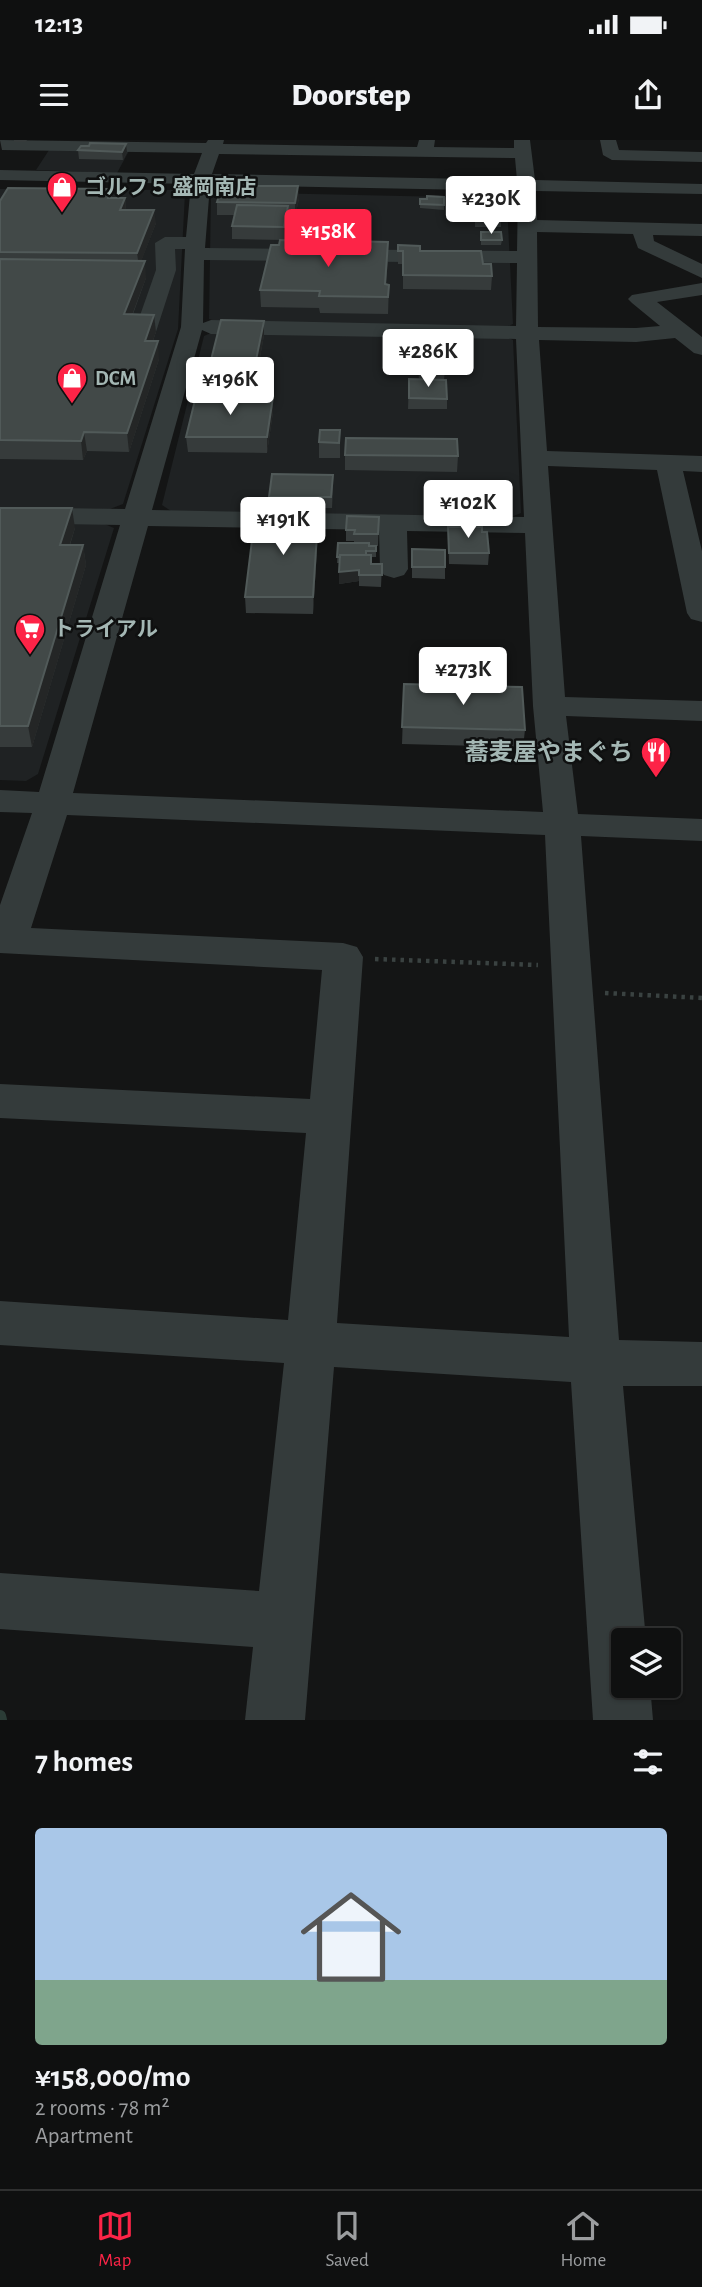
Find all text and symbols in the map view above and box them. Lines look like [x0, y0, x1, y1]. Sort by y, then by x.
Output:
text: 12:13 [35, 11, 83, 37]
icon: menu [35, 76, 73, 114]
icon: share [629, 76, 667, 114]
text: Doorstep [291, 79, 411, 111]
shop icon: ゴルフ５ 盛岡南店 [45, 170, 79, 214]
place label: ゴルフ５ 盛岡南店 [85, 175, 256, 198]
pin: ¥230K [442, 176, 540, 236]
text: ¥230K [462, 187, 520, 210]
pin: ¥158K [279, 209, 377, 269]
text: ¥158K [300, 220, 356, 243]
pin: ¥286K [379, 330, 477, 389]
text: ¥286K [399, 340, 457, 363]
pin: ¥196K [181, 358, 279, 417]
shop icon: DCM [55, 361, 89, 405]
place label: DCM [95, 368, 136, 389]
text: ¥196K [202, 368, 258, 391]
pin: ¥102K [419, 480, 517, 540]
text: ¥102K [440, 491, 496, 514]
pin: ¥191K [234, 498, 332, 557]
text: ¥191K [256, 508, 310, 531]
supermarket icon: トライアル [13, 612, 47, 656]
place label: トライアル [53, 618, 158, 640]
pin: ¥273K [414, 648, 512, 707]
text: ¥273K [435, 658, 491, 681]
restaurant icon: 蕎麦屋やまぐち [639, 735, 673, 779]
place label: 蕎麦屋やまぐち [465, 739, 633, 765]
map controls [611, 1628, 681, 1698]
button: layers [611, 1628, 681, 1698]
icon: filters [629, 1743, 667, 1781]
text: 7 homes [35, 1747, 133, 1777]
icon: home [288, 1874, 414, 2000]
text: ¥158,000/mo [35, 2062, 191, 2092]
text: 2 rooms · 78 m² [35, 2097, 170, 2120]
text: Apartment [35, 2125, 133, 2148]
tab: Map [96, 2207, 134, 2272]
tab: Saved [325, 2207, 369, 2272]
tab: Home [560, 2207, 606, 2272]

